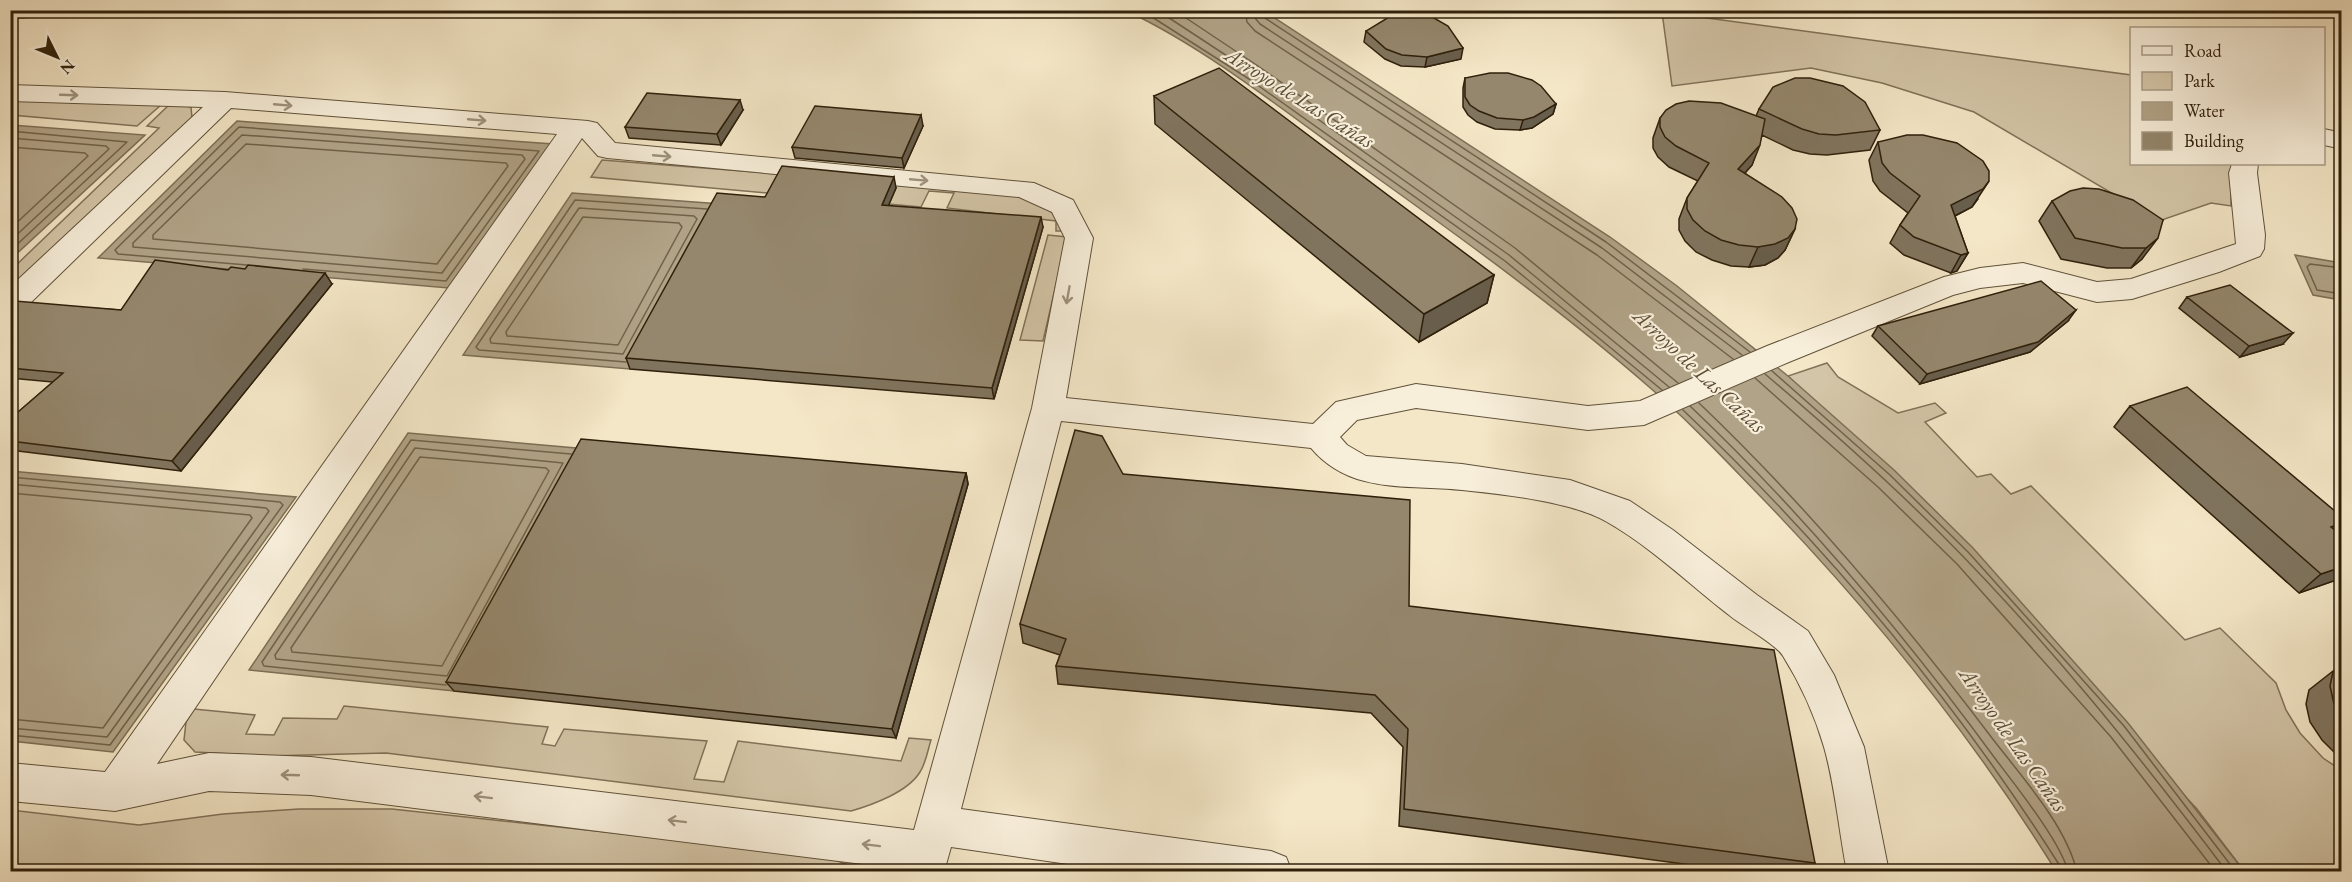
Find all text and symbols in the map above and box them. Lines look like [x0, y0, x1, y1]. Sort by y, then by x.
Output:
north arrow [27, 27, 87, 87]
legend [2130, 27, 2325, 165]
water label: Arroyo de Las Cañas [1218, 39, 1381, 155]
text: Road [2184, 39, 2223, 62]
text: N [55, 55, 80, 79]
text: Park [2184, 69, 2215, 92]
one-way arrow [58, 89, 78, 101]
one-way arrow [272, 99, 292, 110]
text: Water [2184, 99, 2225, 122]
one-way arrow [467, 115, 487, 126]
text: Building [2184, 129, 2244, 152]
one-way arrow [652, 150, 672, 161]
one-way arrow [909, 175, 928, 186]
one-way arrow [1062, 285, 1073, 305]
water label: Arroyo de Las Cañas [1626, 300, 1773, 440]
water label: Arroyo de Las Cañas [1952, 659, 2075, 818]
one-way arrow [280, 769, 300, 781]
one-way arrow [474, 791, 494, 802]
one-way arrow [668, 815, 687, 826]
one-way arrow [861, 839, 881, 850]

